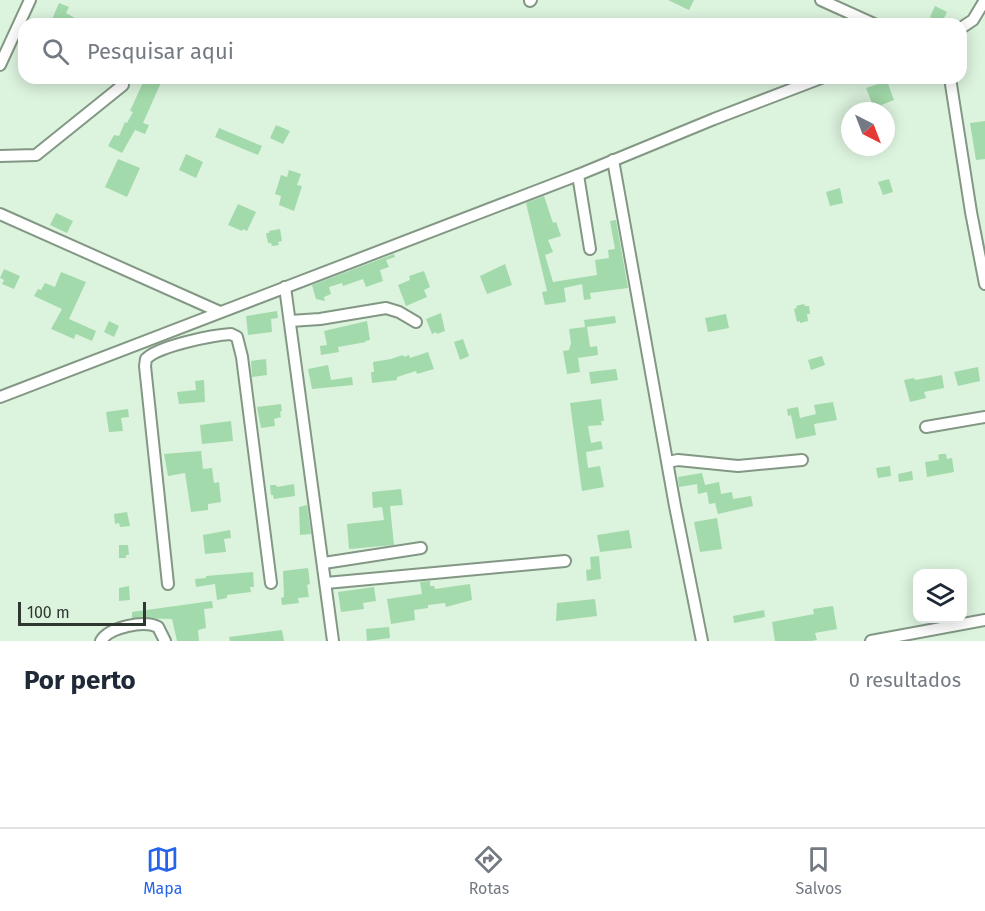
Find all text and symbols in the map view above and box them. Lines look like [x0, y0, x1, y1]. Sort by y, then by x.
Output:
search box [18, 18, 967, 84]
icon: search [39, 35, 72, 68]
text: Pesquisar aqui [87, 38, 234, 65]
north arrow [841, 102, 895, 156]
map controls [913, 569, 967, 623]
button: layers [913, 569, 967, 623]
scale bar [18, 599, 146, 626]
text: 100 m [27, 603, 70, 622]
text: Por perto [24, 665, 136, 696]
text: 0 resultados [849, 668, 961, 692]
tab: Mapa [143, 843, 182, 898]
tab: Rotas [469, 843, 509, 898]
tab: Salvos [795, 843, 842, 898]

